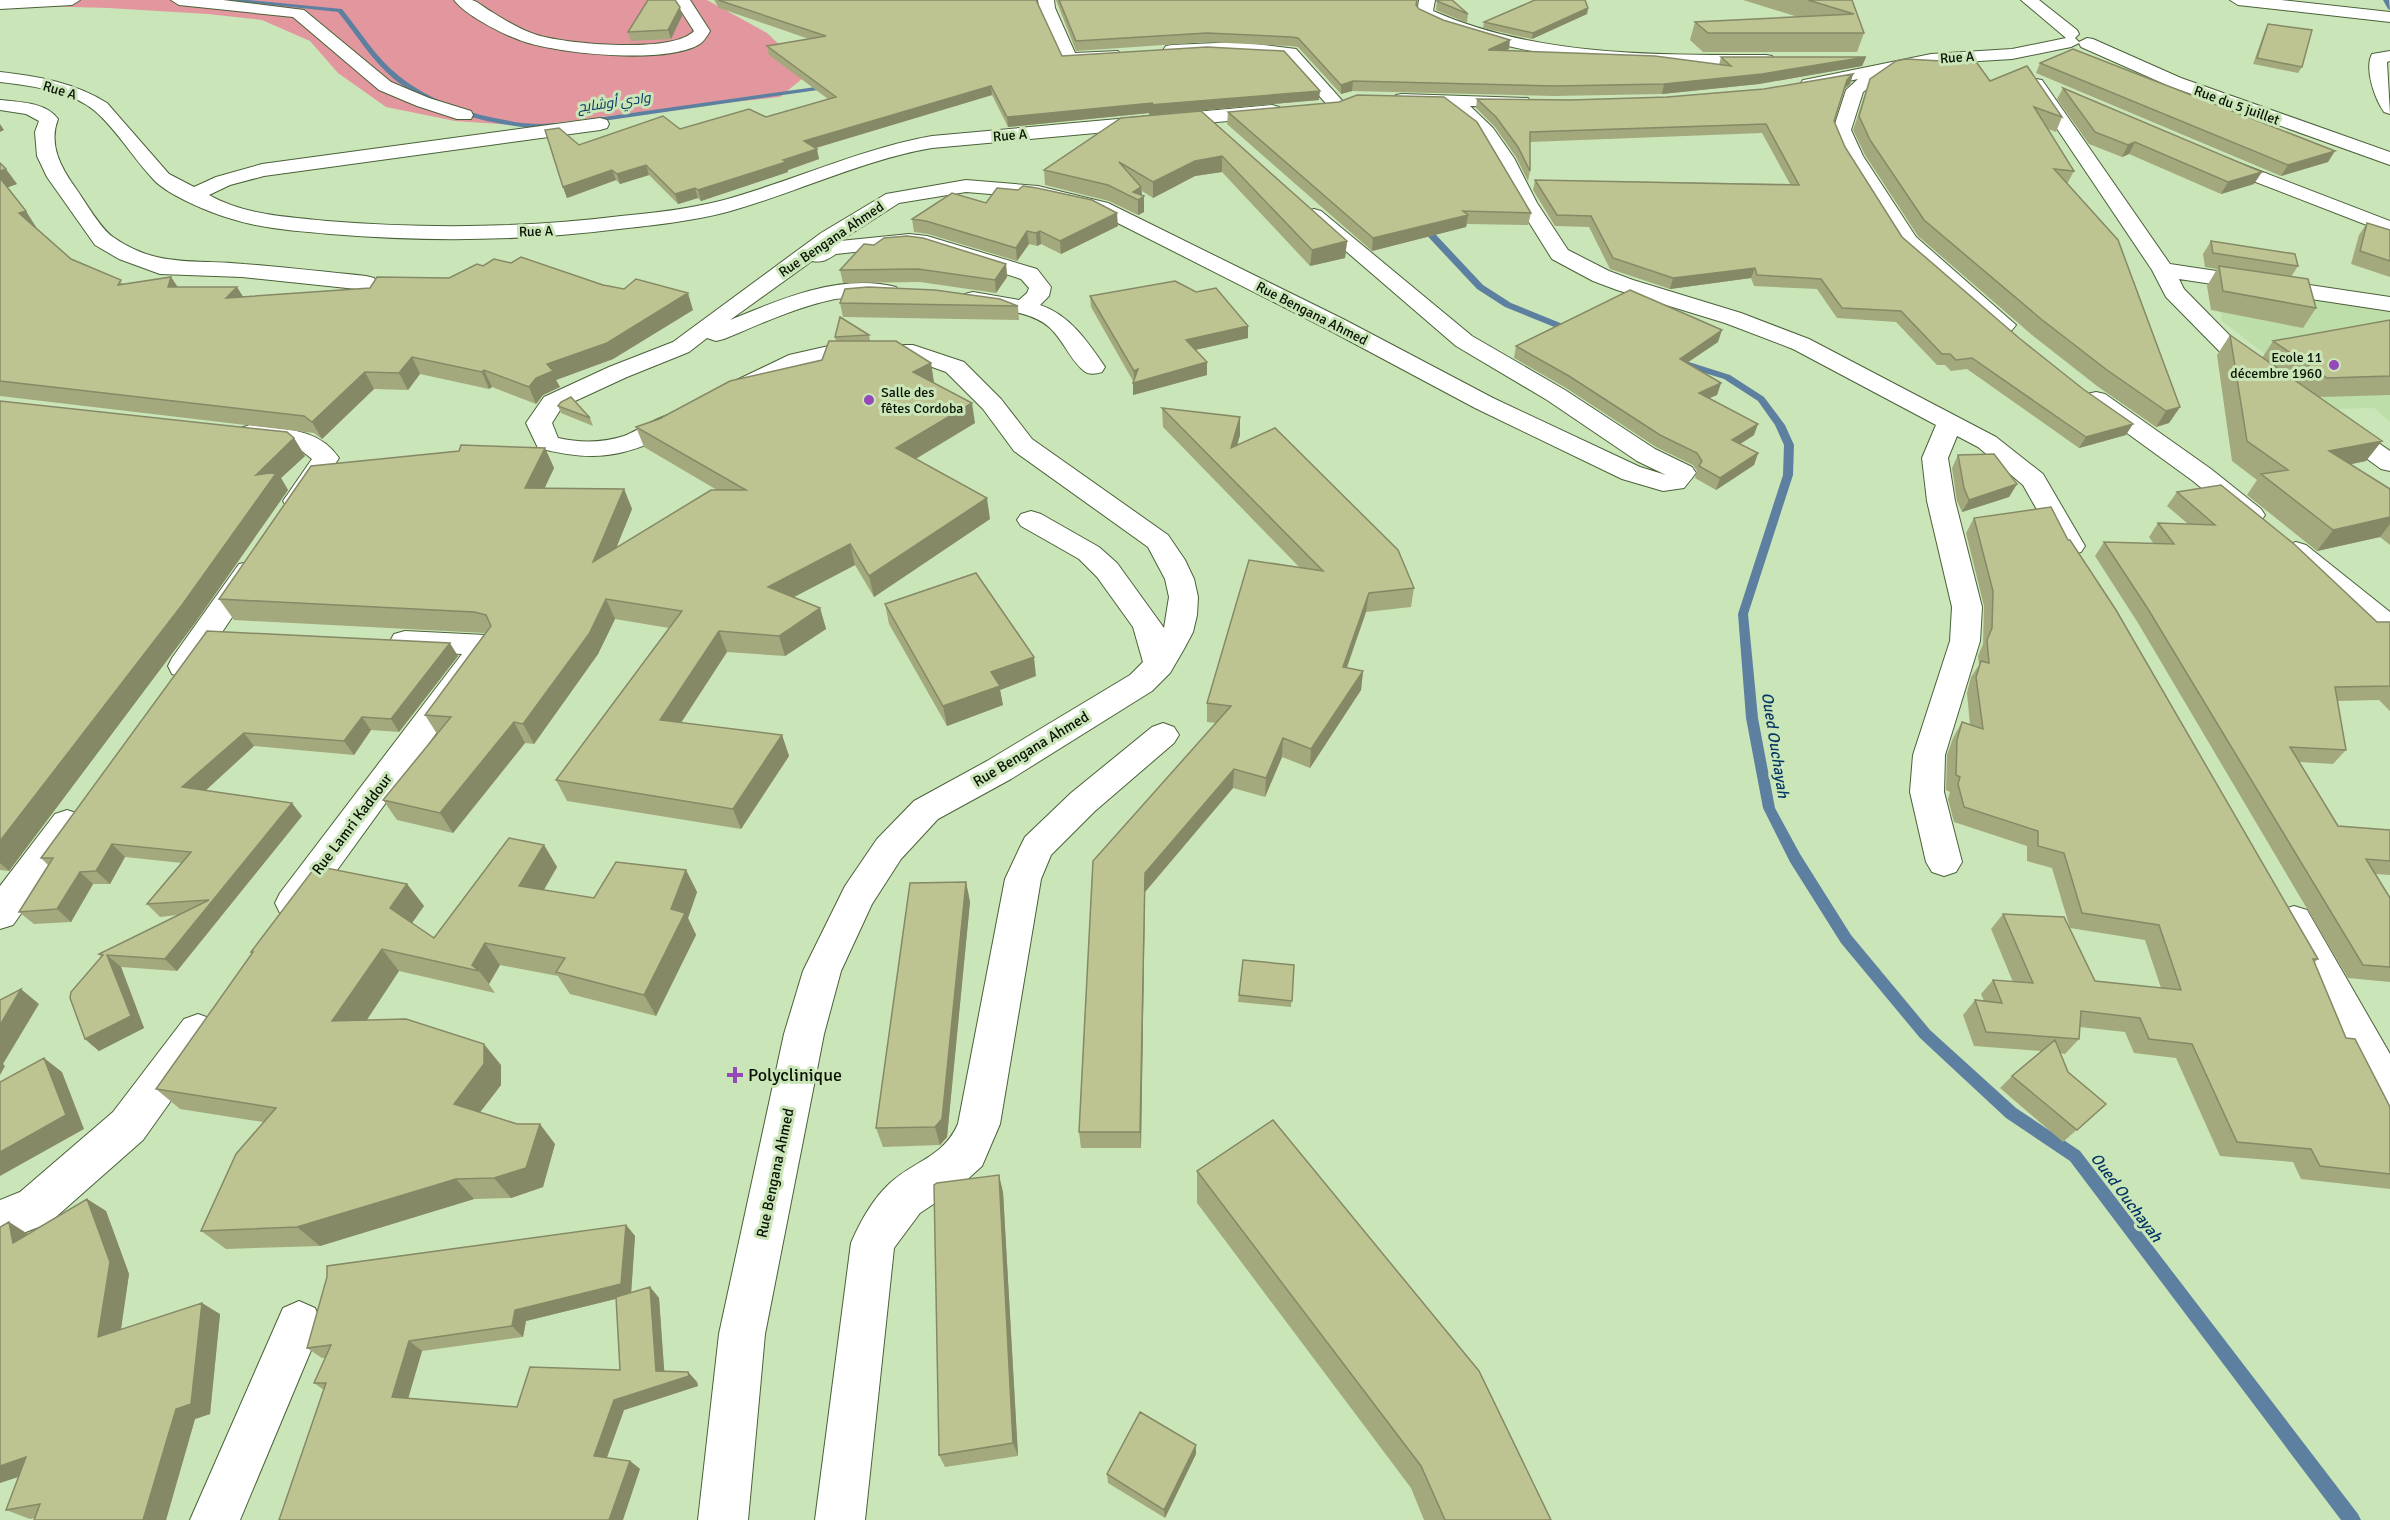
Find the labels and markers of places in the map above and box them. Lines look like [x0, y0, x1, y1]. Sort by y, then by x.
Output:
place label: Ecole 11 décembre 1960 [2230, 349, 2322, 382]
marker: Ecole 11 décembre 1960 [2327, 358, 2341, 372]
place label: Salle des fêtes Cordoba [881, 384, 963, 417]
marker: Salle des fêtes Cordoba [862, 393, 876, 407]
place label: Polyclinique [748, 1064, 842, 1086]
marker: Polyclinique [726, 1066, 744, 1084]

